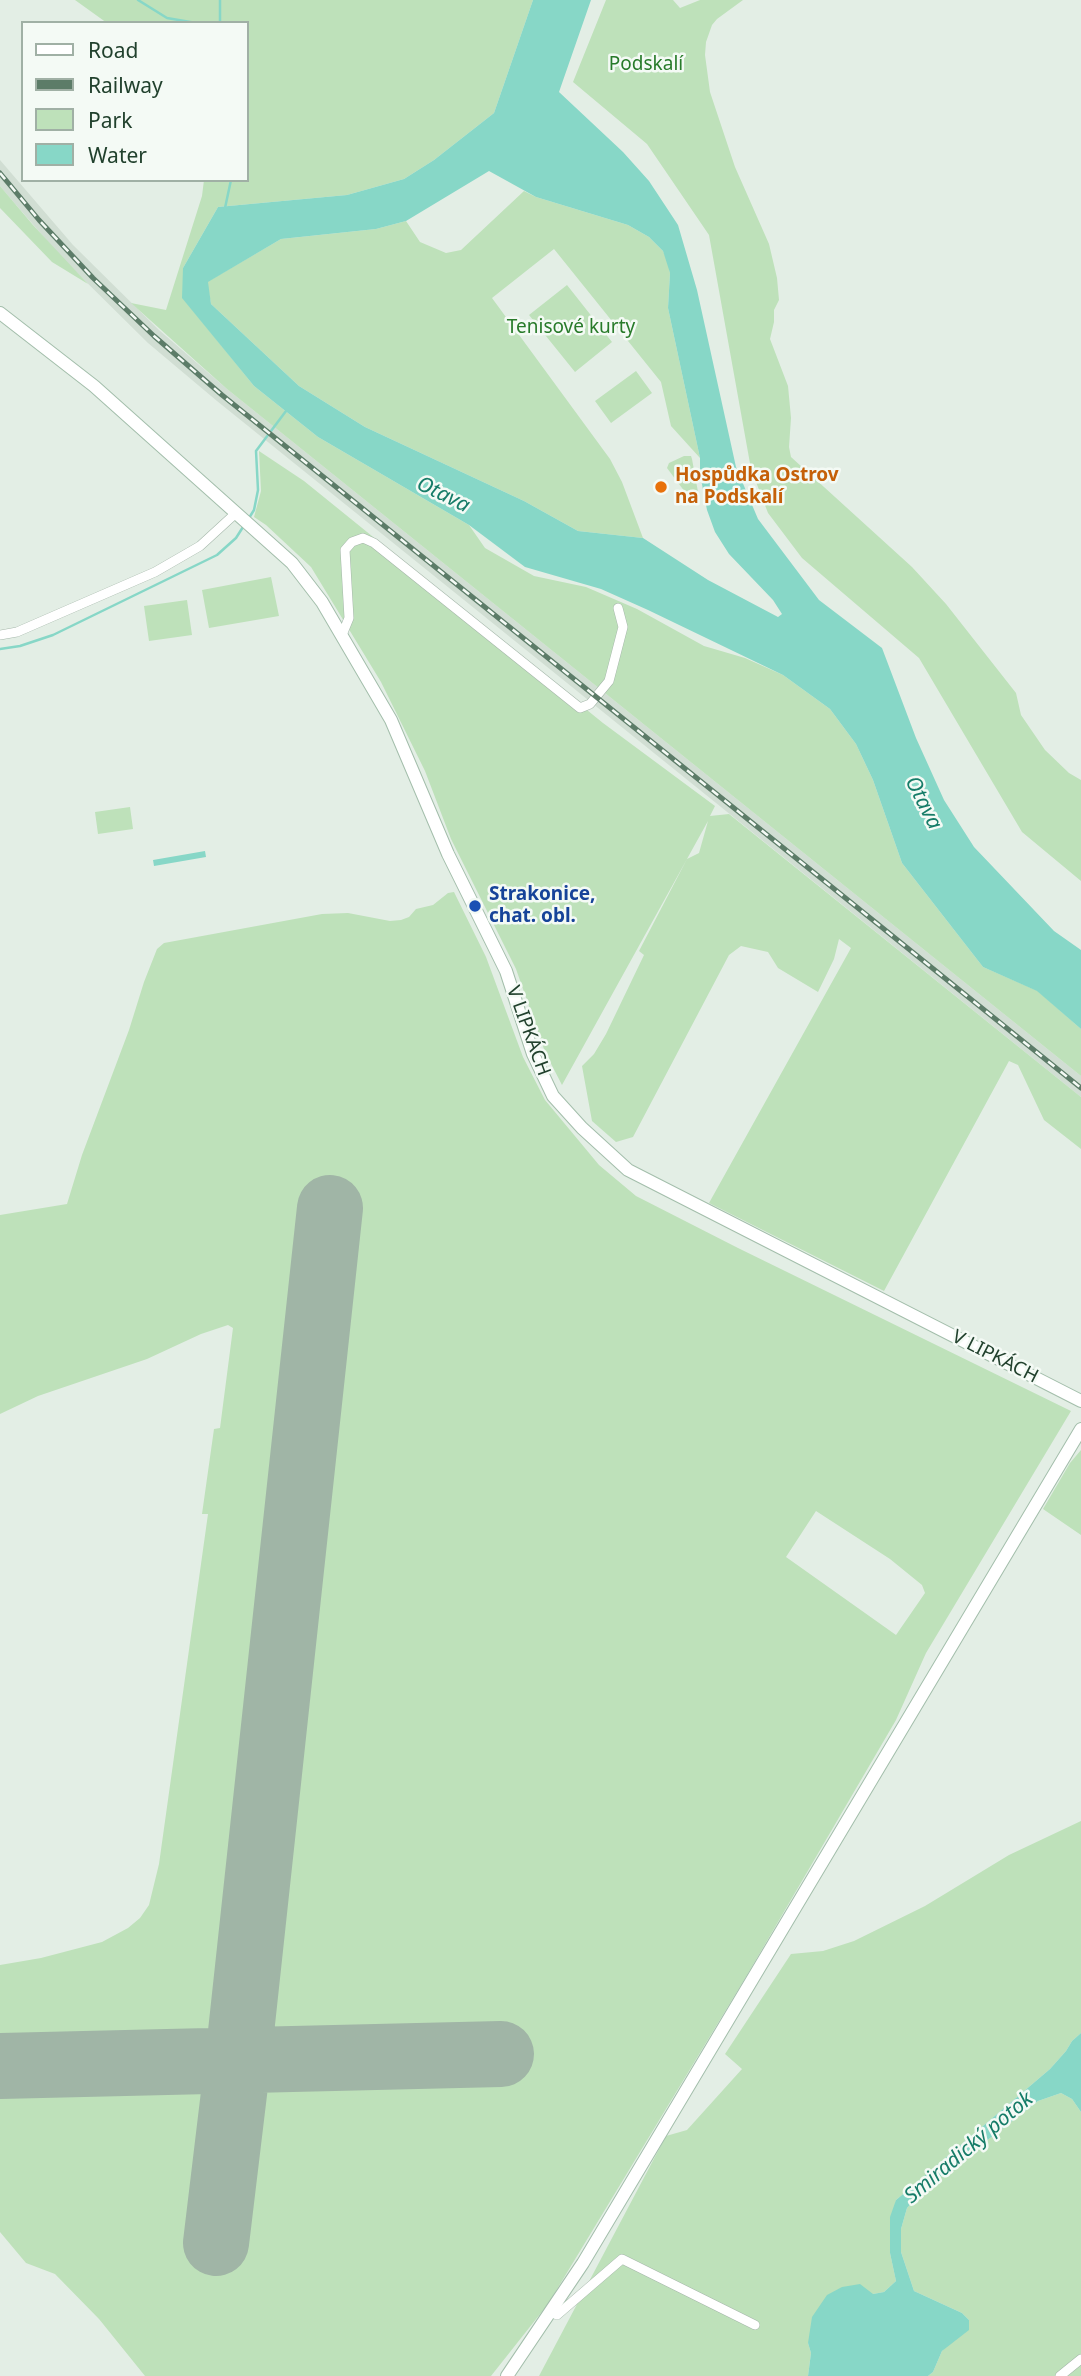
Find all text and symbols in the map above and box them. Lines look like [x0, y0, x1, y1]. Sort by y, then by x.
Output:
legend [21, 21, 248, 182]
text: Road [88, 36, 138, 64]
park label: Podskalí [609, 54, 683, 76]
text: Railway [88, 71, 163, 99]
text: Park [88, 106, 132, 134]
text: Water [88, 141, 147, 169]
park label: Tenisové kurty [507, 317, 635, 339]
place label: Hospůdka Ostrov na Podskalí [675, 465, 839, 509]
water label: Otava [412, 471, 474, 519]
marker: Hospůdka Ostrov na Podskalí [653, 479, 669, 495]
water label: Otava [899, 772, 947, 834]
place label: Strakonice, chat. obl. [489, 884, 595, 928]
marker: Strakonice, chat. obl. [467, 898, 483, 914]
street label: V LIPKÁCH [501, 983, 555, 1079]
street label: V LIPKÁCH [948, 1326, 1042, 1388]
water label: Smiradický potok [900, 2087, 1038, 2209]

